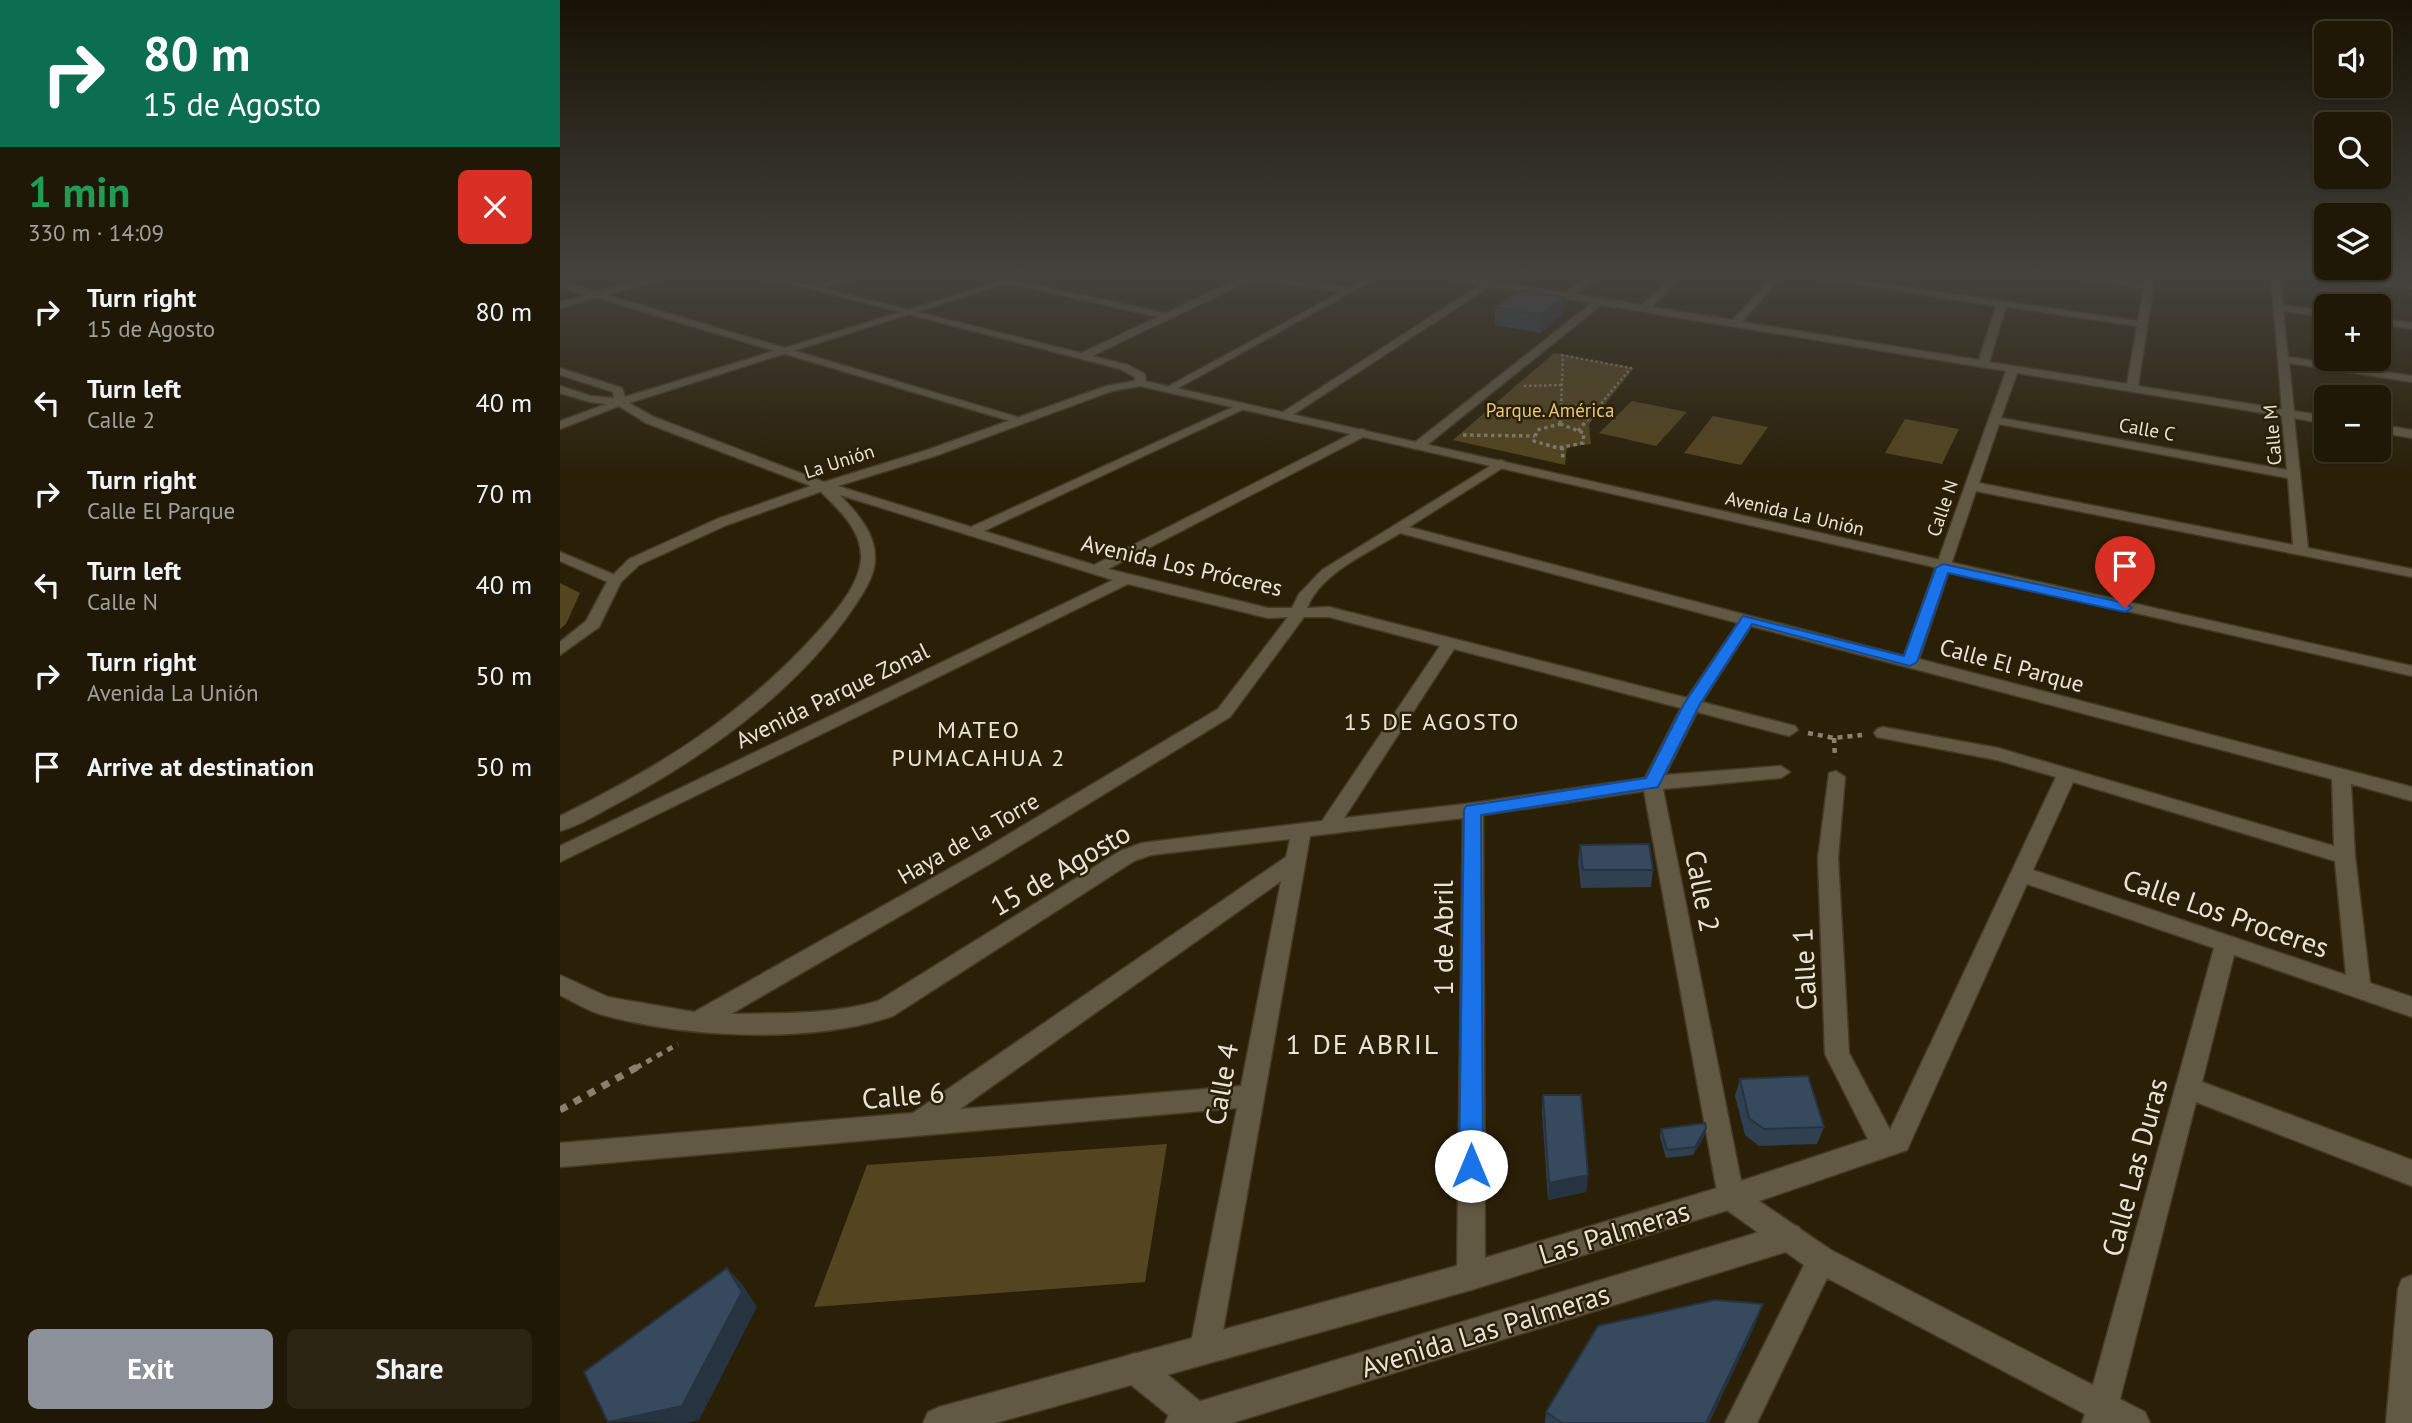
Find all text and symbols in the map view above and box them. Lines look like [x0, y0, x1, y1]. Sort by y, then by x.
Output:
text: 80 m [143, 21, 250, 85]
map controls [2314, 21, 2391, 462]
button: sound [2314, 21, 2391, 98]
icon: right [28, 28, 119, 119]
text: 15 de Agosto [143, 83, 321, 125]
button: search [2314, 112, 2391, 189]
text: 1 min [28, 164, 130, 219]
button: close [458, 170, 532, 244]
button: layers [2314, 203, 2391, 280]
text: 330 m · 14:09 [28, 218, 164, 247]
text: Turn right [87, 281, 196, 314]
icon: right [28, 293, 66, 331]
button: + [2314, 294, 2391, 371]
text: 80 m [476, 295, 532, 328]
text: 15 de Agosto [87, 314, 215, 343]
text: Turn left [87, 372, 181, 405]
icon: left [28, 384, 66, 422]
button: − [2314, 385, 2391, 462]
text: 40 m [476, 386, 532, 419]
park label: Parque. América [1486, 398, 1614, 422]
street label: Calle M [2257, 404, 2287, 466]
text: Calle 2 [87, 405, 155, 434]
street label: Calle C [2117, 412, 2177, 446]
street label: La Unión [801, 438, 877, 484]
text: Turn right [87, 463, 196, 496]
icon: right [28, 475, 66, 513]
street label: Calle N [1921, 476, 1963, 540]
text: 70 m [476, 477, 532, 510]
street label: Avenida La Unión [1723, 485, 1867, 541]
text: Calle El Parque [87, 496, 235, 525]
street label: Avenida Los Próceres [1079, 528, 1285, 602]
pin [2095, 536, 2155, 608]
icon: arrive [2106, 547, 2144, 585]
text: Turn left [87, 554, 181, 587]
icon: left [28, 566, 66, 604]
text: 40 m [476, 568, 532, 601]
text: Calle N [87, 587, 158, 616]
street label: Calle El Parque [1937, 632, 2087, 698]
street label: Avenida Parque Zonal [731, 635, 934, 754]
text: Turn right [87, 645, 196, 678]
icon: right [28, 657, 66, 695]
text: 50 m [476, 659, 532, 692]
text: Avenida La Unión [87, 678, 258, 707]
district label: 15 DE AGOSTO [1344, 706, 1520, 737]
district label: MATEO PUMACAHUA 2 [892, 714, 1066, 773]
icon: arrive [28, 748, 66, 786]
text: Arrive at destination [87, 750, 314, 783]
text: 50 m [476, 750, 532, 783]
street label: Haya de la Torre [892, 786, 1044, 890]
street label: 15 de Agosto [983, 814, 1137, 924]
street label: Calle 2 [1677, 847, 1729, 935]
street label: Calle Los Proceres [2118, 860, 2334, 966]
street label: 1 de Abril [1424, 880, 1461, 996]
street label: Calle 1 [1783, 927, 1825, 1011]
district label: 1 DE ABRIL [1286, 1025, 1440, 1062]
street label: Calle 4 [1196, 1040, 1246, 1128]
street label: Calle 6 [860, 1073, 946, 1117]
street label: Calle Las Duras [2092, 1074, 2176, 1260]
position arrow [1434, 1129, 1508, 1203]
street label: Las Palmeras [1534, 1192, 1694, 1272]
street label: Avenida Las Palmeras [1356, 1275, 1614, 1385]
button: Exit [28, 1329, 273, 1409]
button: Share [287, 1329, 532, 1409]

